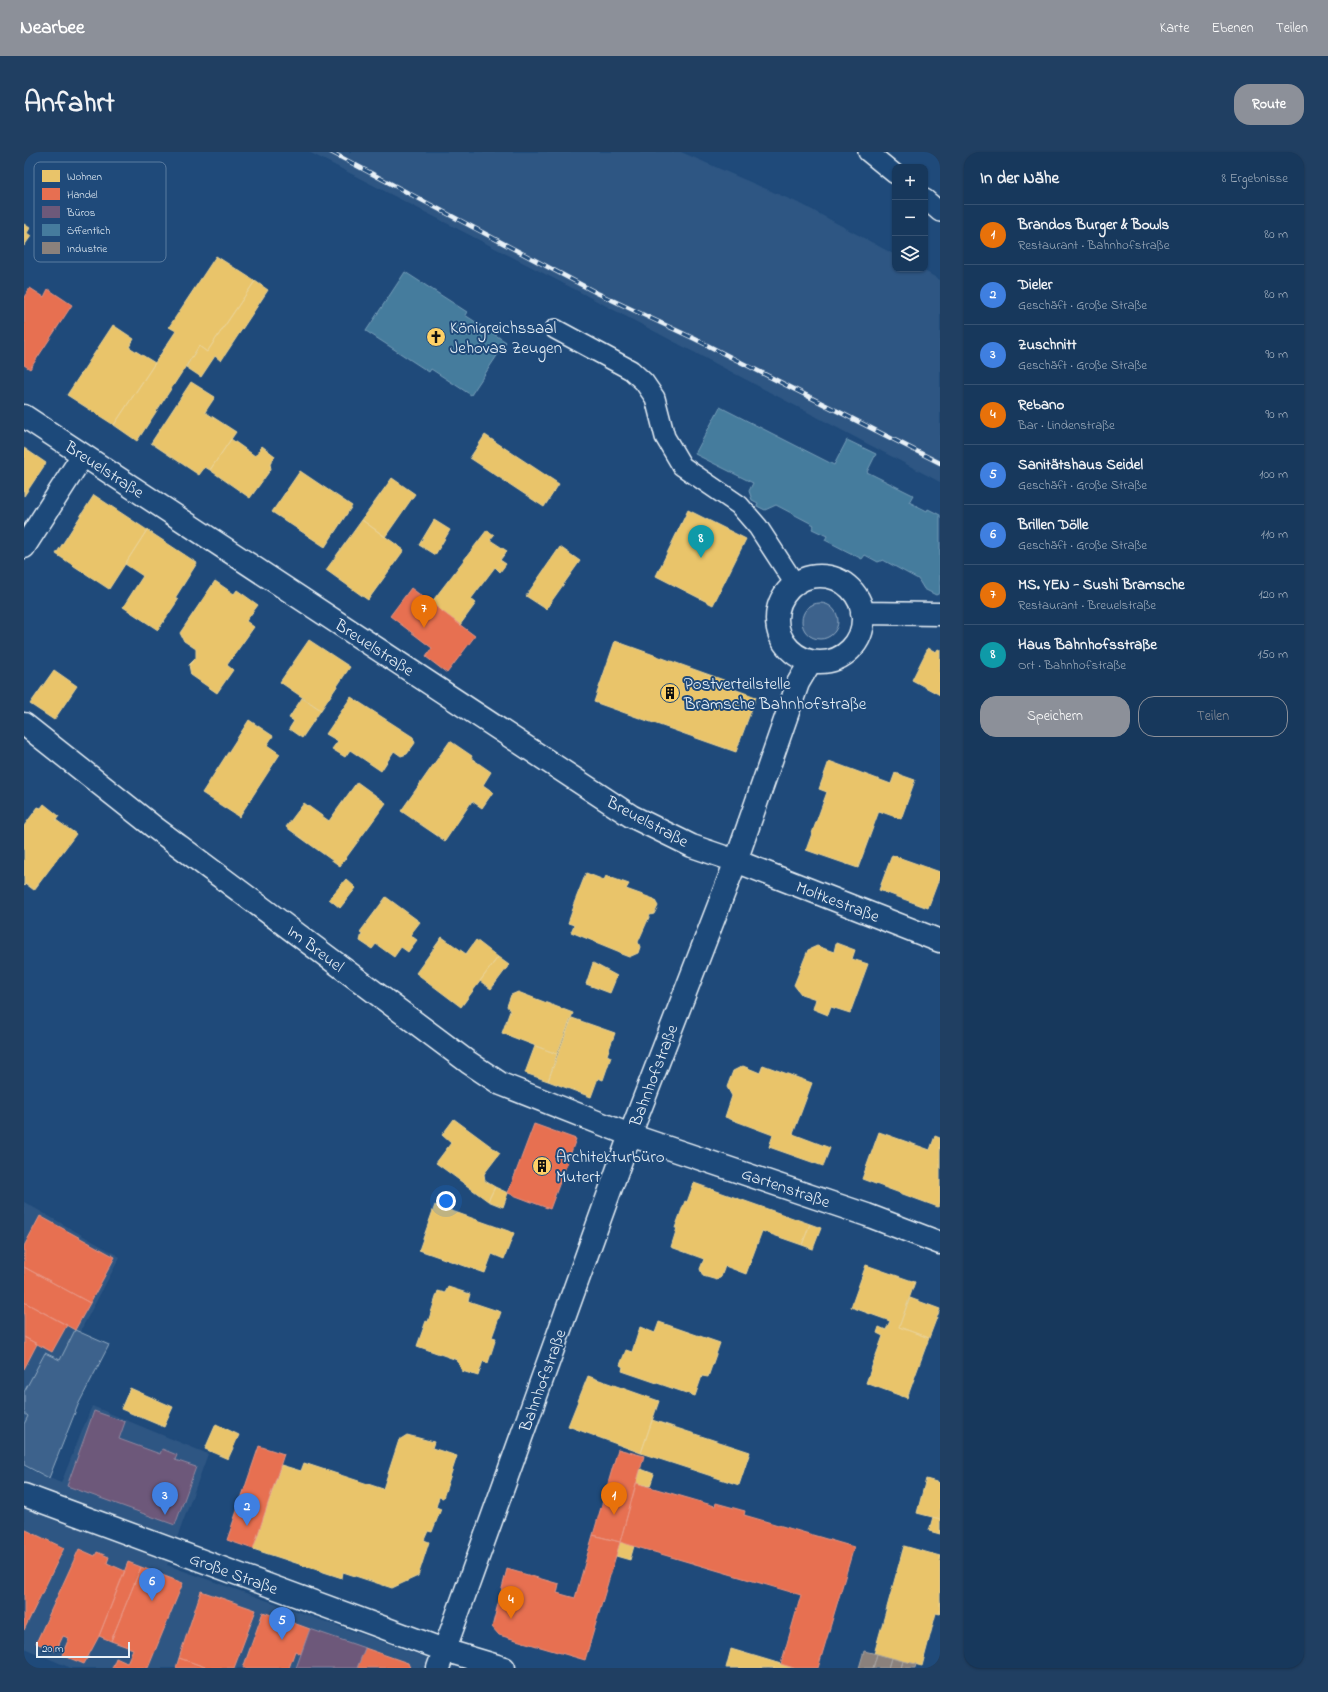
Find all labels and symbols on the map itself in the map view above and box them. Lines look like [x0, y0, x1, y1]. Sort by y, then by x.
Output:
legend [34, 162, 166, 262]
text: Wohnen [67, 169, 102, 185]
text: Handel [67, 187, 98, 203]
text: Büros [66, 205, 96, 221]
text: Öffentlich [67, 223, 110, 239]
text: Industrie [67, 241, 107, 257]
place label: Königreichssaal Jehovas Zeugen [450, 316, 562, 363]
church icon: Königreichssaal Jehovas Zeugen [425, 326, 447, 348]
street label: Breuelstraße [59, 435, 149, 505]
pin: 8 [688, 525, 714, 558]
pin: 7 [411, 595, 437, 628]
street label: Breuelstraße [329, 613, 419, 683]
place label: Postverteilstelle Bramsche Bahnhofstraße [683, 672, 867, 717]
building icon: Postverteilstelle Bramsche Bahnhofstraße [659, 682, 681, 704]
street label: Breuelstraße [601, 790, 693, 855]
street label: Moltkestraße [792, 875, 883, 930]
street label: Im Breuel [281, 919, 349, 979]
street label: Bahnhofstraße [623, 1021, 685, 1131]
place label: Architekturbüro Mutert [556, 1145, 665, 1190]
building icon: Architekturbüro Mutert [531, 1155, 553, 1177]
street label: Gartenstraße [738, 1162, 834, 1215]
your location [436, 1191, 456, 1211]
street label: Bahnhofstraße [513, 1326, 574, 1436]
pin: 3 [152, 1482, 178, 1515]
pin: 1 [601, 1482, 627, 1515]
pin: 2 [234, 1493, 260, 1526]
street label: Große Straße [186, 1547, 282, 1602]
pin: 6 [139, 1568, 165, 1601]
pin: 4 [498, 1586, 524, 1619]
pin: 5 [269, 1607, 295, 1640]
scale bar [36, 1640, 130, 1659]

